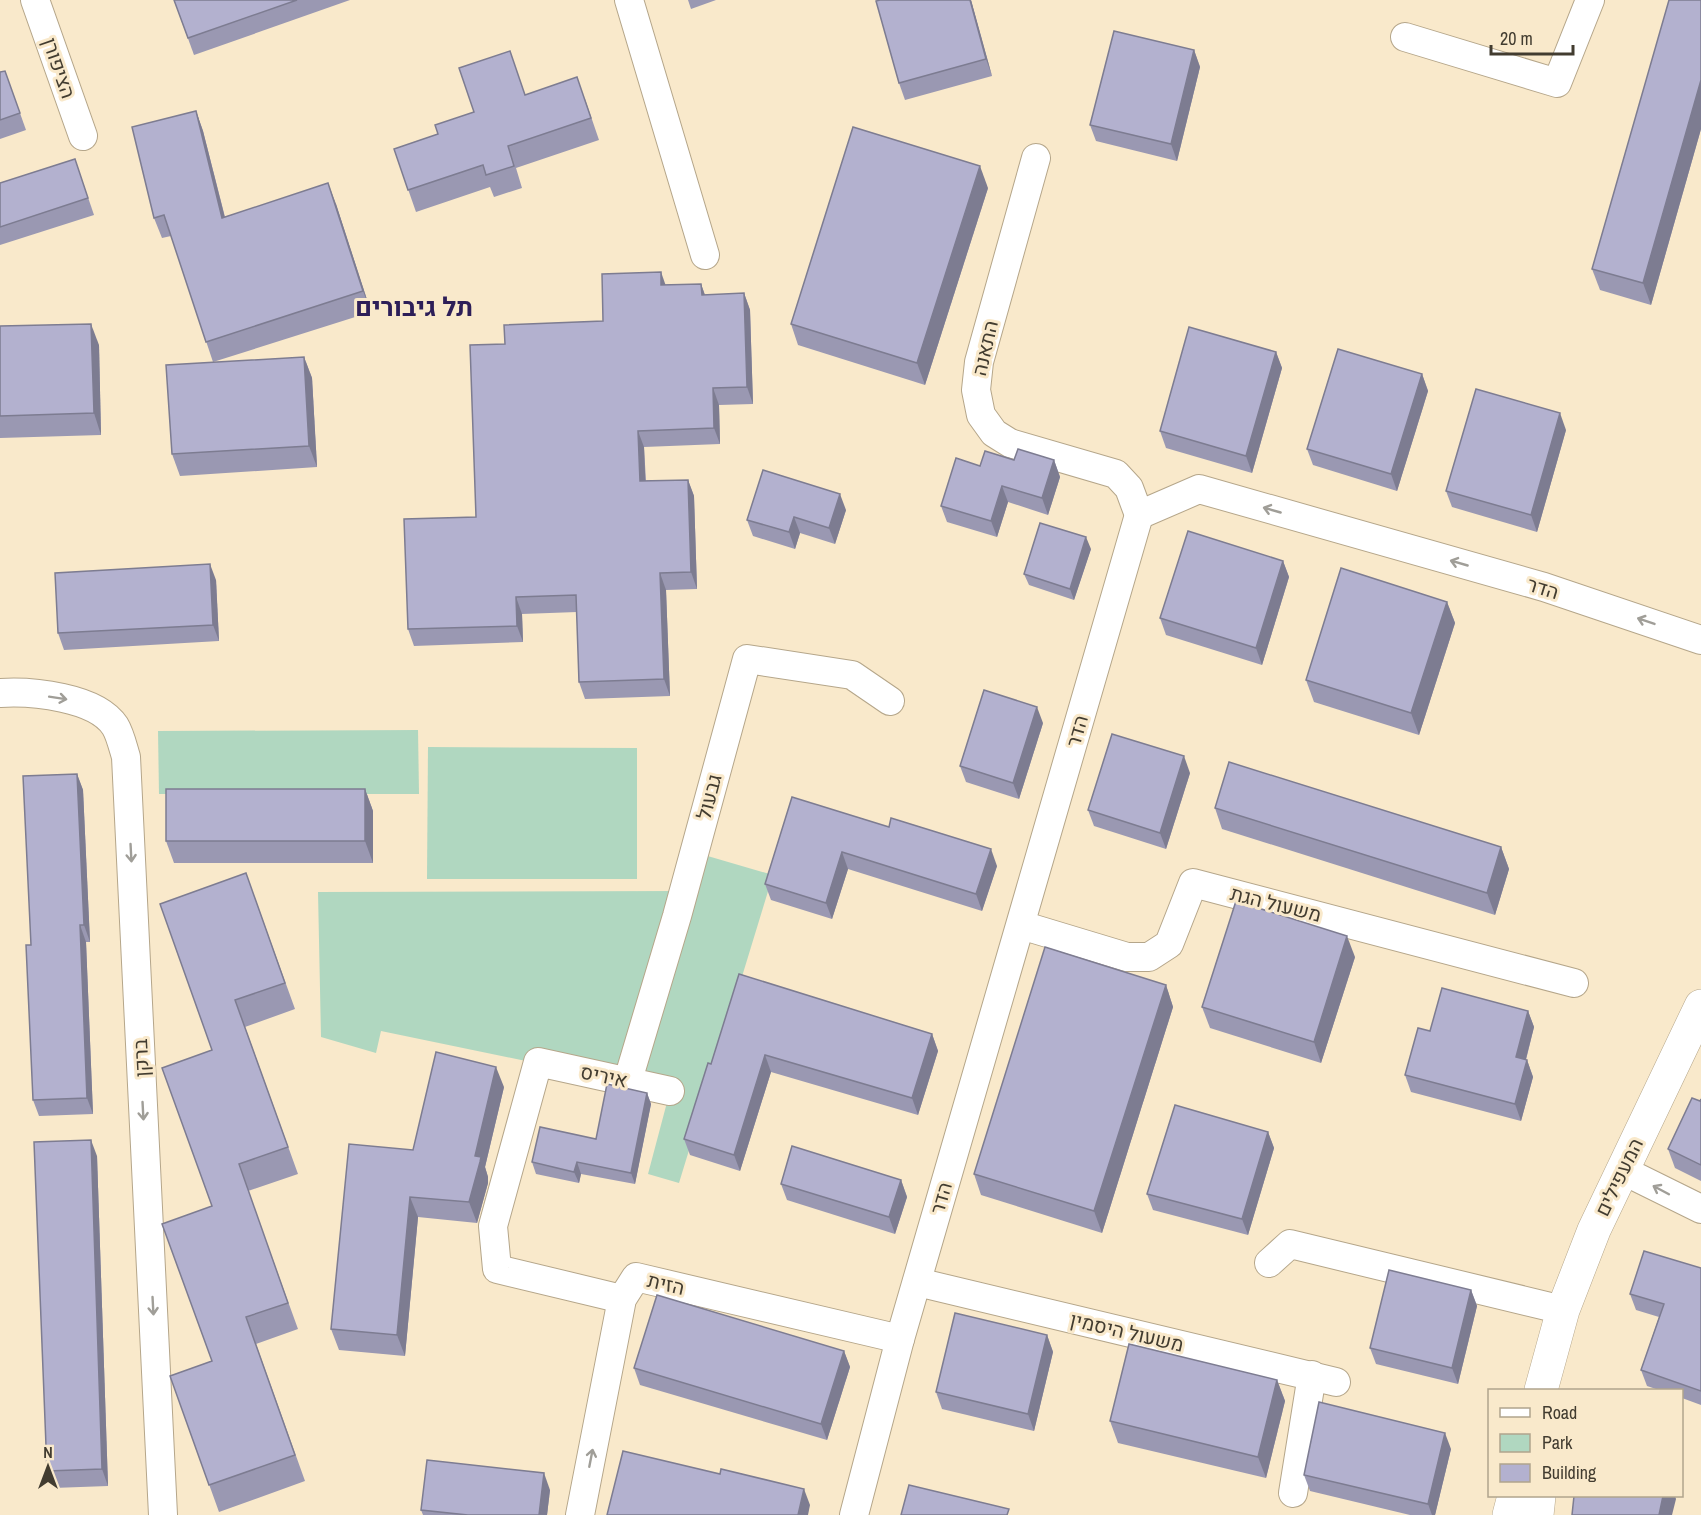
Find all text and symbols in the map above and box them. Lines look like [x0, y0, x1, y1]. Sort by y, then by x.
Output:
scale bar [1491, 18, 1574, 56]
text: 20 m [1500, 26, 1533, 51]
street label: הציפורן [36, 34, 82, 102]
district label: תל גיבורים [355, 289, 473, 324]
street label: התאנה [965, 318, 1004, 378]
one-way arrow [1263, 504, 1282, 515]
one-way arrow [1450, 557, 1469, 568]
street label: הדר [1524, 570, 1562, 605]
one-way arrow [1637, 615, 1656, 626]
one-way arrow [48, 692, 67, 703]
street label: הדר [1059, 712, 1094, 750]
street label: גבעול [690, 771, 728, 823]
one-way arrow [125, 843, 136, 863]
street label: משעול הגת [1228, 879, 1324, 928]
street label: ברקן [126, 1038, 155, 1078]
street label: איריס [578, 1057, 630, 1094]
one-way arrow [138, 1100, 149, 1120]
street label: המעפילים [1588, 1133, 1649, 1220]
street label: הדר [923, 1179, 958, 1217]
one-way arrow [1653, 1184, 1671, 1195]
street label: הזית [645, 1266, 687, 1301]
one-way arrow [147, 1295, 158, 1315]
street label: משעול היסמין [1068, 1305, 1187, 1358]
legend [1488, 1389, 1683, 1497]
text: Road [1542, 1400, 1577, 1425]
text: Park [1542, 1430, 1573, 1455]
north arrow [18, 1437, 78, 1497]
text: N [43, 1441, 53, 1463]
one-way arrow [586, 1448, 597, 1468]
text: Building [1542, 1460, 1597, 1485]

